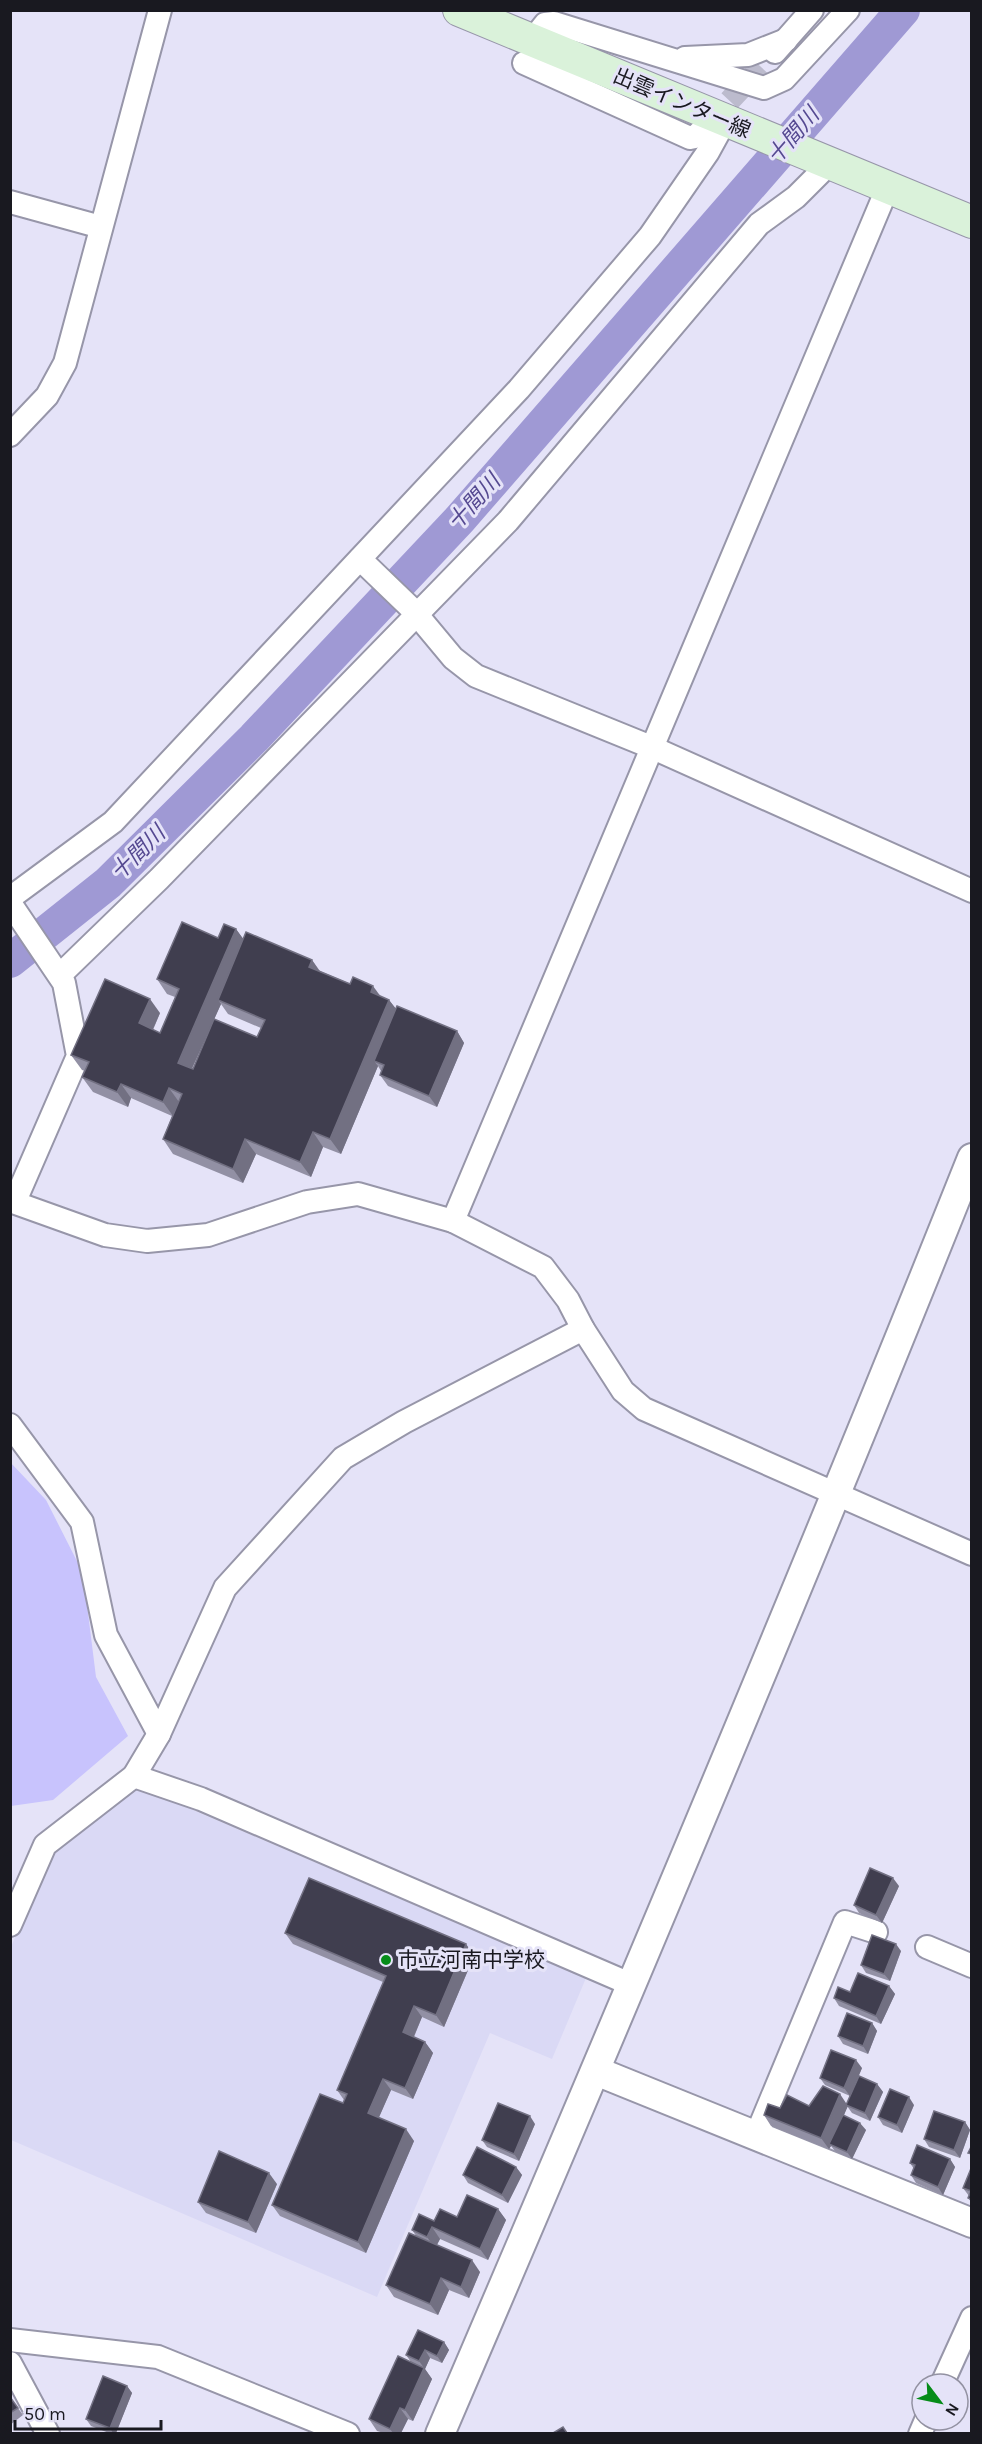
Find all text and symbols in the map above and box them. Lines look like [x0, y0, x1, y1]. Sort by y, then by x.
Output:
street label: 出雲インター線 [610, 63, 754, 143]
water label: 十間川 [762, 101, 826, 169]
water label: 十間川 [442, 467, 507, 535]
water label: 十間川 [105, 819, 172, 886]
place label: 市立河南中学校 [398, 1948, 545, 1972]
marker: 市立河南中学校 [379, 1953, 393, 1967]
north arrow [910, 2372, 970, 2432]
scale bar [15, 2393, 160, 2431]
text: N [941, 2400, 963, 2420]
text: 50 m [24, 2403, 66, 2425]

